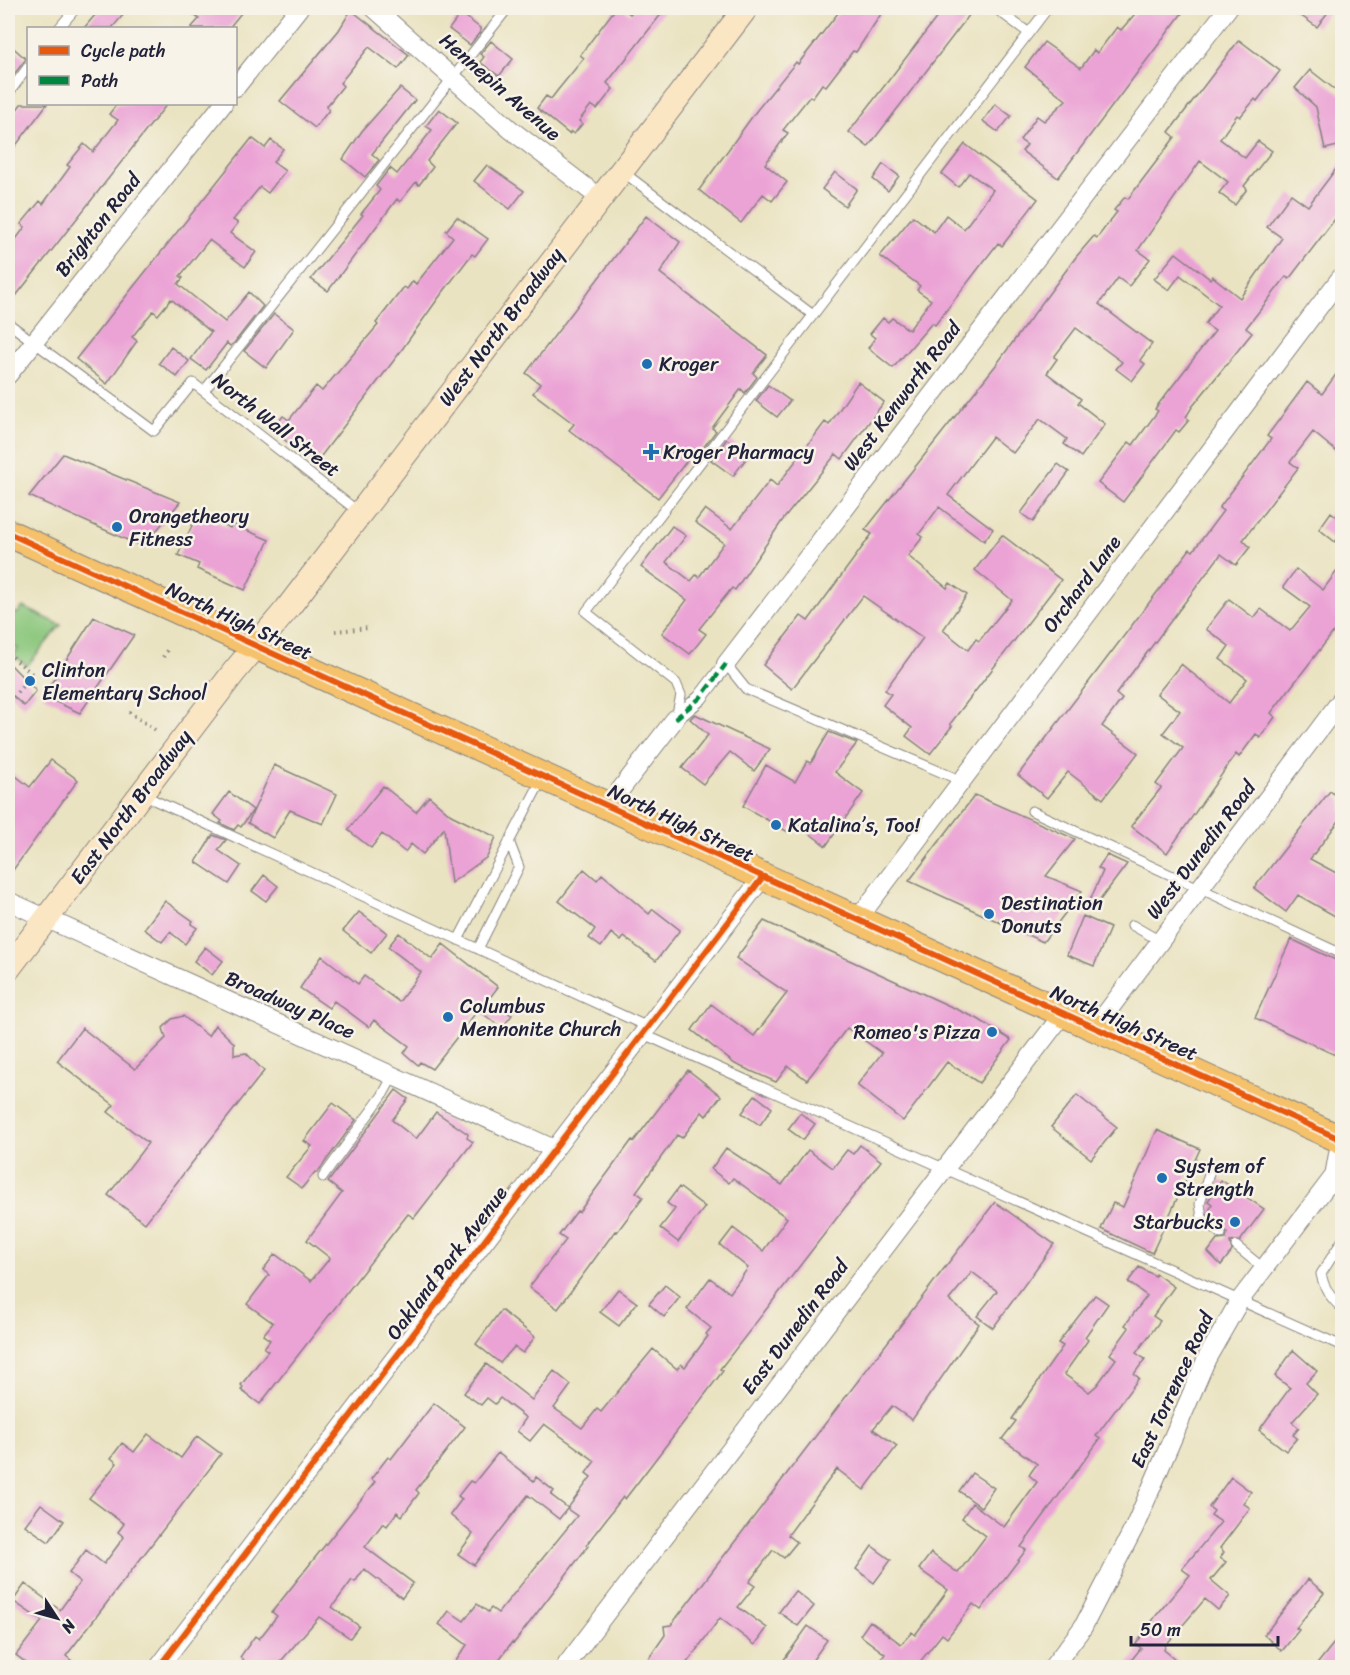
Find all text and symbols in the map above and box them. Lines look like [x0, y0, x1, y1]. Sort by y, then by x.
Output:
street label: Hennepin Avenue [431, 24, 569, 150]
legend [27, 27, 237, 105]
text: Cycle path [81, 35, 165, 67]
text: Path [81, 65, 118, 97]
street label: Brighton Road [46, 164, 151, 285]
street label: West North Broadway [429, 239, 573, 414]
street label: West Kenworth Road [834, 312, 971, 479]
place label: Kroger [659, 347, 719, 382]
marker: Kroger [640, 357, 654, 371]
street label: North Wall Street [204, 363, 348, 487]
place label: Kroger Pharmacy [663, 435, 815, 470]
marker: Kroger Pharmacy [644, 445, 658, 459]
place label: Orangetheory Fitness [129, 499, 250, 557]
marker: Orangetheory Fitness [110, 520, 124, 534]
street label: Orchard Lane [1033, 527, 1131, 641]
street label: North High Street [160, 572, 318, 670]
place label: Clinton Elementary School [42, 653, 207, 711]
marker: Clinton Elementary School [23, 674, 37, 688]
street label: East North Broadway [61, 721, 202, 892]
street label: West Dunedin Road [1137, 772, 1266, 927]
street label: North High Street [602, 774, 760, 872]
place label: Katalina’s, Too! [788, 808, 921, 843]
marker: Katalina’s, Too! [769, 818, 783, 832]
place label: Destination Donuts [1001, 886, 1103, 944]
marker: Destination Donuts [982, 907, 996, 921]
street label: Broadway Place [219, 961, 361, 1049]
street label: North High Street [1045, 975, 1204, 1071]
place label: Columbus Mennonite Church [460, 989, 621, 1047]
marker: Columbus Mennonite Church [441, 1010, 455, 1024]
place label: Romeo's Pizza [854, 1015, 981, 1050]
marker: Romeo's Pizza [985, 1025, 999, 1039]
place label: System of Strength [1174, 1149, 1266, 1207]
marker: System of Strength [1155, 1171, 1169, 1185]
street label: Oakland Park Avenue [377, 1178, 517, 1348]
place label: Starbucks [1133, 1205, 1224, 1240]
marker: Starbucks [1228, 1215, 1242, 1229]
street label: East Dunedin Road [732, 1250, 859, 1402]
street label: East Torrence Road [1120, 1305, 1224, 1474]
north arrow [27, 1588, 87, 1648]
scale bar [1131, 1609, 1278, 1647]
text: N [53, 1613, 84, 1640]
text: 50 m [1140, 1614, 1181, 1646]

